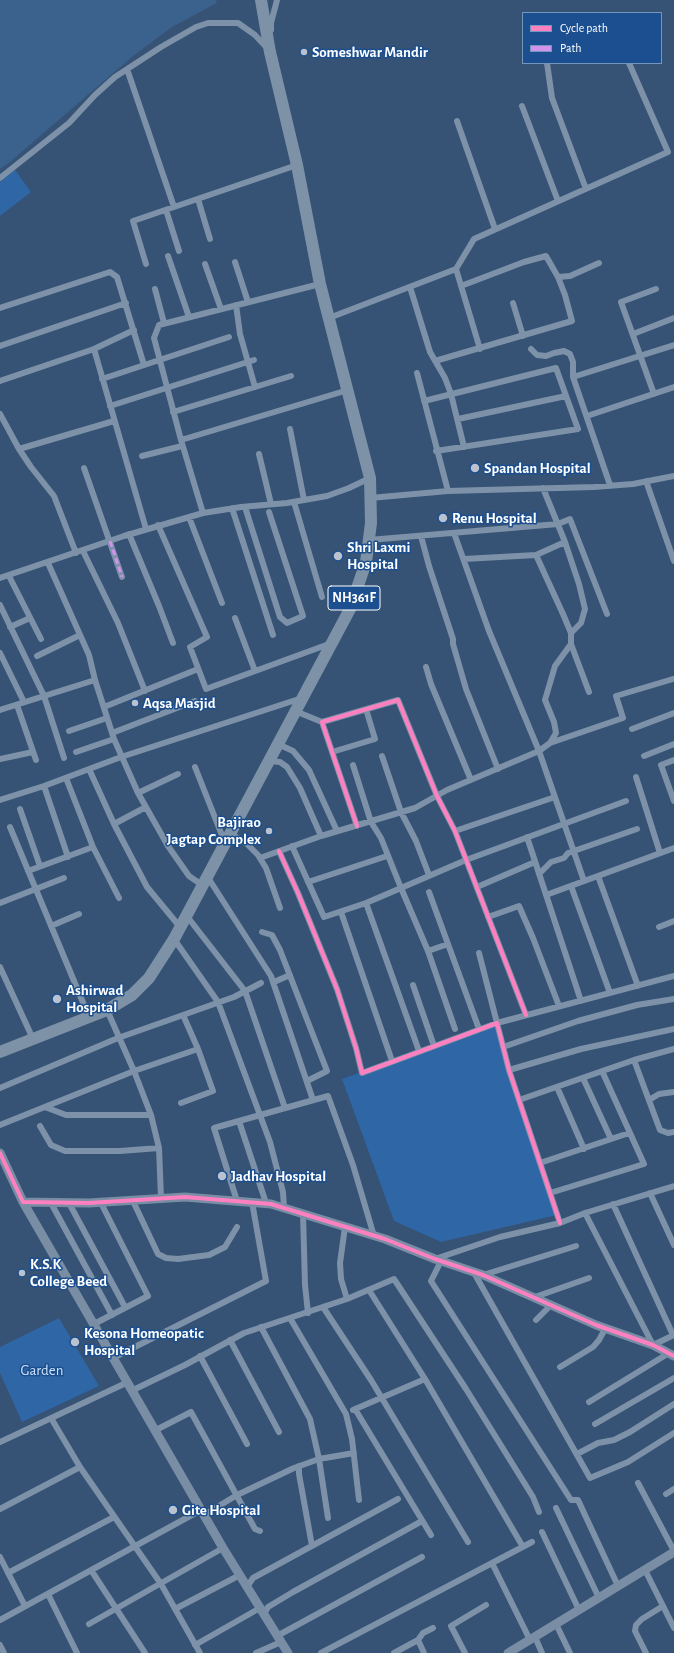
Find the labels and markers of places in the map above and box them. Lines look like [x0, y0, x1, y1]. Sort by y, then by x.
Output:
place label: Someshwar Mandir [312, 43, 428, 61]
marker: Someshwar Mandir [299, 47, 309, 57]
place label: Spandan Hospital [484, 459, 591, 477]
marker: Spandan Hospital [469, 462, 481, 474]
place label: Renu Hospital [452, 509, 537, 527]
marker: Renu Hospital [437, 512, 449, 524]
place label: Shri Laxmi Hospital [347, 538, 410, 573]
marker: Shri Laxmi Hospital [332, 550, 344, 562]
place label: Aqsa Masjid [143, 694, 216, 712]
marker: Aqsa Masjid [130, 698, 140, 708]
place label: Bajirao Jagtap Complex [167, 813, 261, 848]
marker: Bajirao Jagtap Complex [264, 826, 274, 836]
place label: Ashirwad Hospital [66, 981, 123, 1016]
marker: Ashirwad Hospital [51, 993, 63, 1005]
place label: Jadhav Hospital [231, 1167, 326, 1185]
marker: Jadhav Hospital [216, 1170, 228, 1182]
place label: K.S.K College Beed [30, 1255, 107, 1290]
marker: K.S.K College Beed [17, 1268, 27, 1278]
place label: Kesona Homeopatic Hospital [84, 1324, 204, 1359]
marker: Kesona Homeopatic Hospital [69, 1336, 81, 1348]
place label: Gite Hospital [182, 1501, 260, 1519]
marker: Gite Hospital [167, 1504, 179, 1516]

